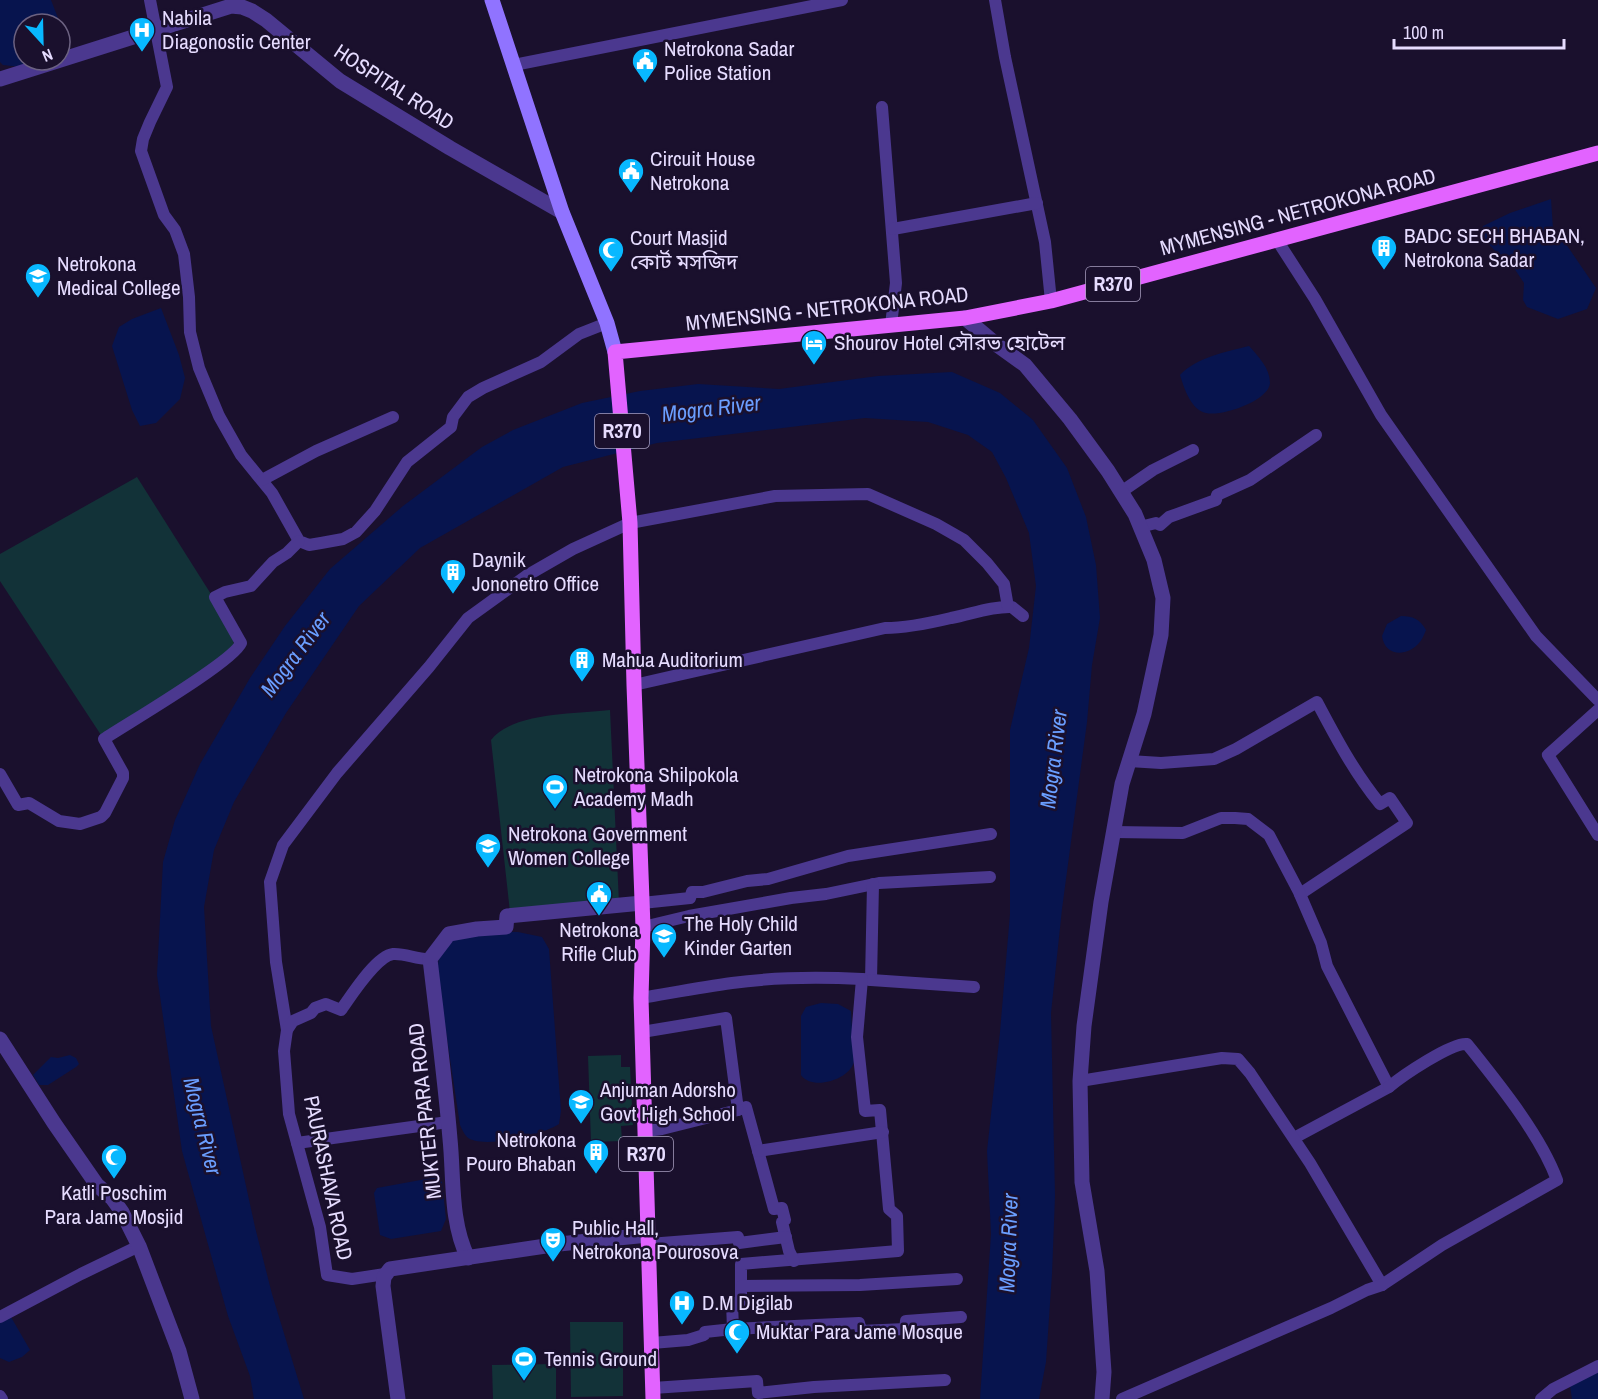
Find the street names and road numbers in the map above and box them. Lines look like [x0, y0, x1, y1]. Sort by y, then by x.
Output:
street label: HOSPITAL ROAD [329, 37, 460, 136]
street label: MYMENSING - NETROKONA ROAD [1157, 161, 1439, 262]
road number: R370 [1086, 267, 1140, 301]
street label: MYMENSING - NETROKONA ROAD [684, 279, 970, 338]
road number: R370 [595, 414, 649, 448]
street label: MUKTER PARA ROAD [401, 1022, 448, 1200]
street label: PAURASHAVA ROAD [297, 1093, 360, 1263]
road number: R370 [619, 1137, 673, 1171]

